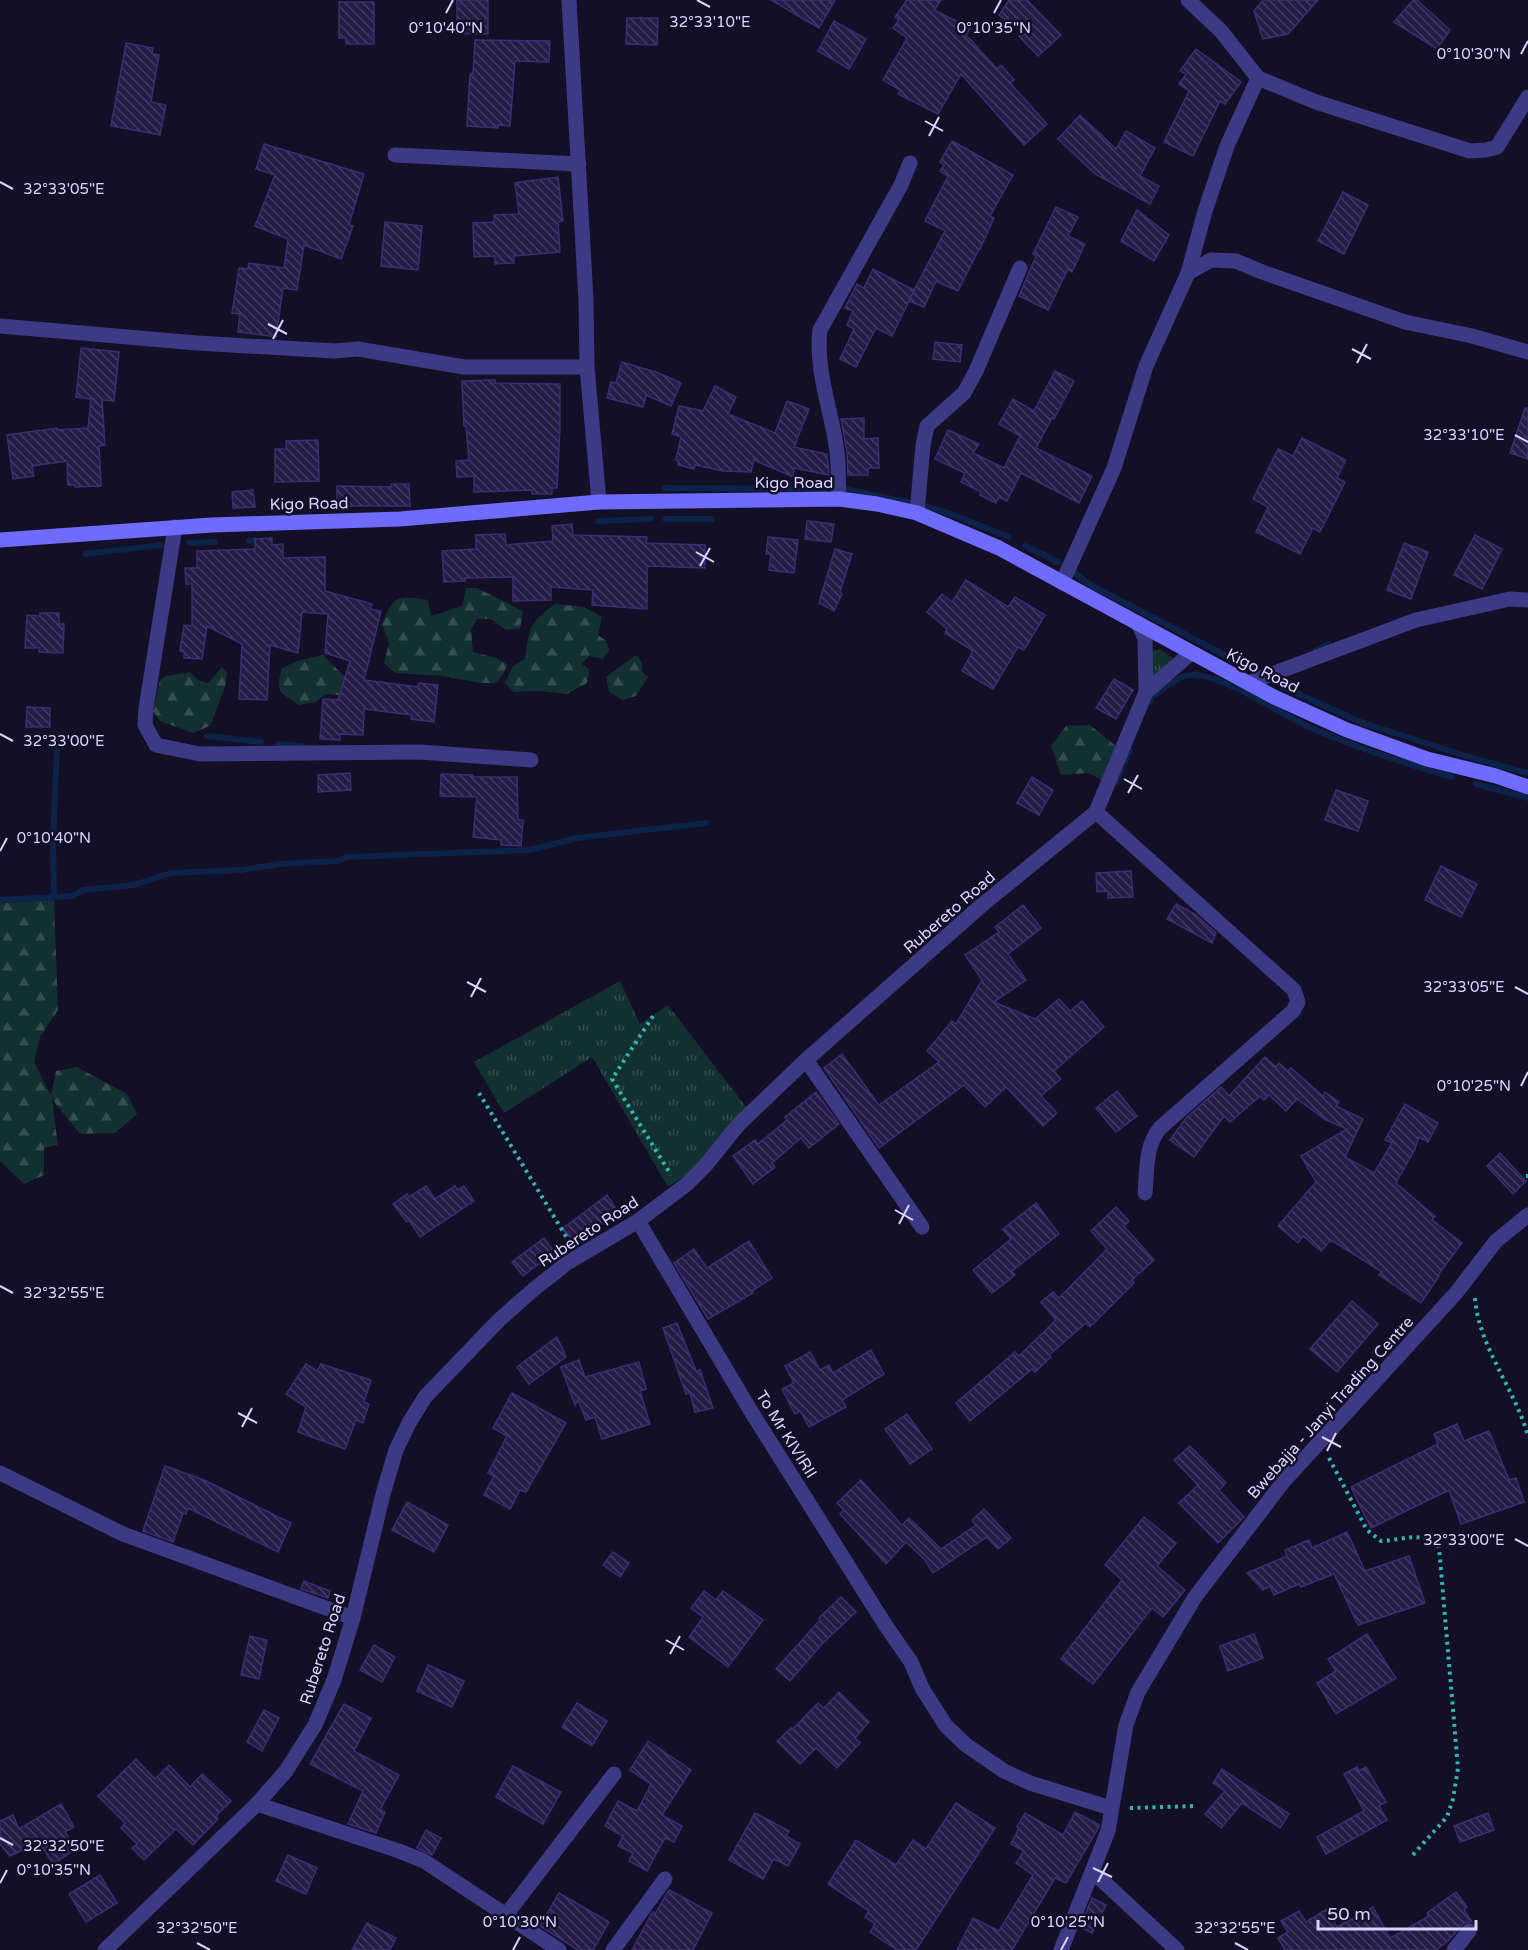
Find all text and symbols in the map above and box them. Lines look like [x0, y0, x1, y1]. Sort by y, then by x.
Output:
text: 32°33'10"E [669, 13, 751, 31]
text: 0°10'40"N [409, 19, 483, 37]
text: 0°10'35"N [957, 19, 1031, 37]
text: 0°10'30"N [1437, 45, 1511, 63]
text: 32°33'05"E [23, 180, 105, 198]
text: 32°33'10"E [1423, 426, 1505, 444]
street label: Kigo Road [755, 473, 833, 493]
street label: Kigo Road [269, 493, 349, 515]
street label: Kigo Road [1223, 644, 1302, 698]
text: 32°33'00"E [23, 732, 105, 750]
text: 0°10'40"N [17, 829, 91, 847]
street label: Rubereto Road [900, 867, 1000, 958]
text: 32°33'05"E [1423, 978, 1505, 996]
text: 0°10'25"N [1437, 1077, 1511, 1095]
street label: Rubereto Road [535, 1192, 642, 1272]
text: 32°32'55"E [23, 1284, 105, 1302]
street label: Bwebajja - Janyi Trading Centre [1243, 1312, 1418, 1503]
street label: To Mr KIVIRII [751, 1387, 821, 1482]
text: 32°33'00"E [1423, 1531, 1505, 1549]
street label: Rubereto Road [296, 1591, 350, 1707]
text: 32°32'50"E [23, 1837, 105, 1855]
text: 0°10'35"N [17, 1861, 91, 1879]
scale bar [1318, 1893, 1476, 1931]
text: 50 m [1327, 1903, 1371, 1925]
text: 0°10'30"N [483, 1913, 557, 1931]
text: 0°10'25"N [1031, 1913, 1105, 1931]
text: 32°32'50"E [156, 1919, 238, 1937]
text: 32°32'55"E [1194, 1919, 1276, 1937]

